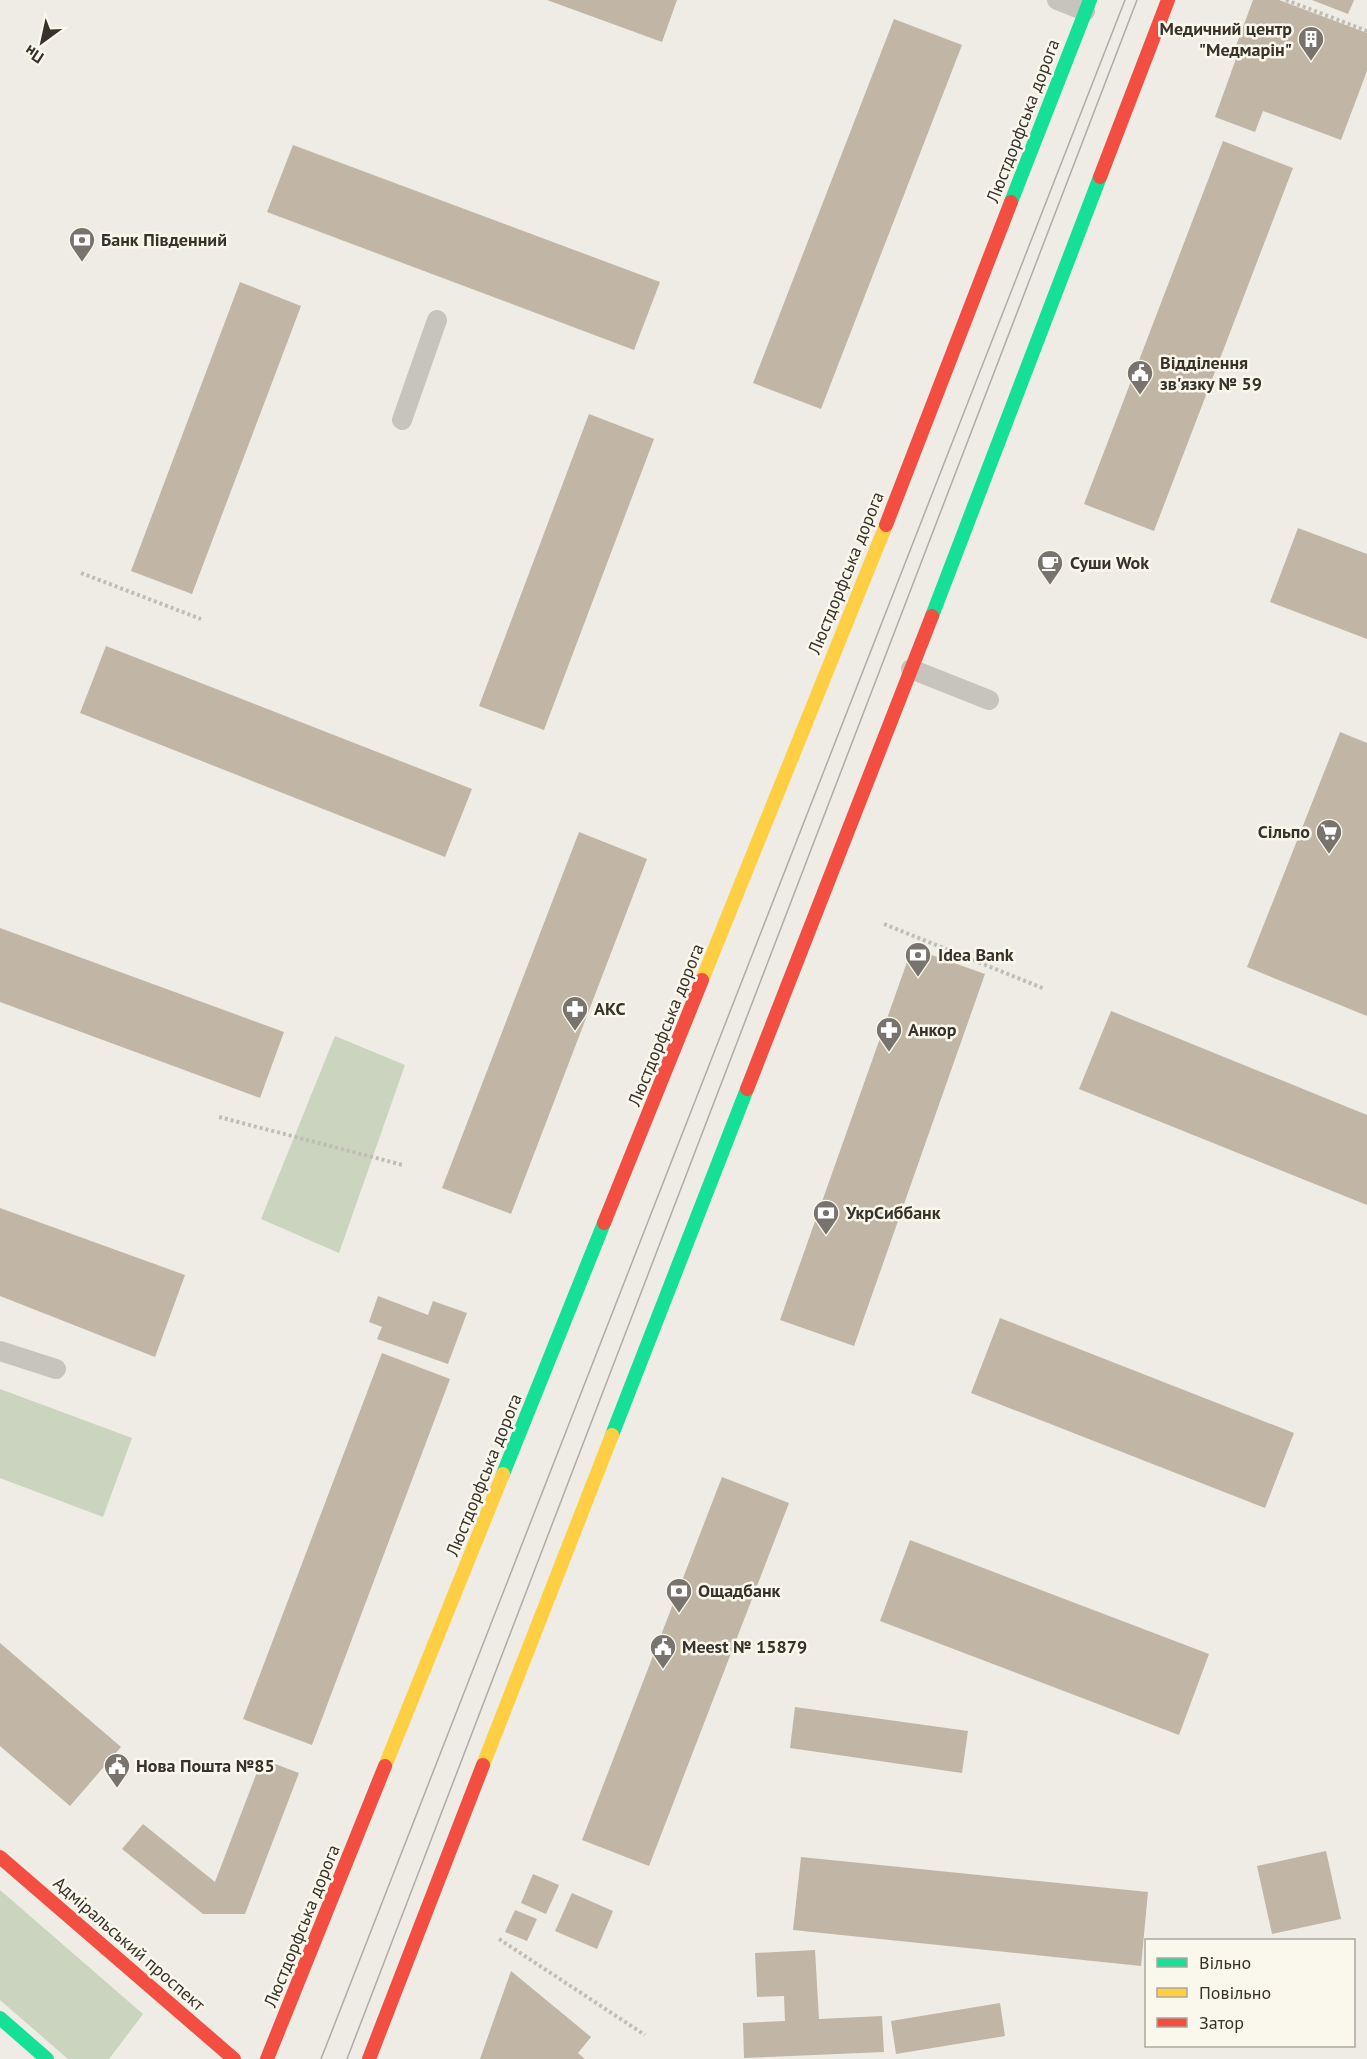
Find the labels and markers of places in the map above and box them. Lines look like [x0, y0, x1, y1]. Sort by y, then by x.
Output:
place label: Медичний центр "Медмарін" [1160, 17, 1292, 61]
building icon: Медичний центр "Медмарін" [1296, 24, 1326, 62]
bank icon: Банк Південний [67, 225, 97, 263]
place label: Банк Південний [101, 228, 227, 251]
place label: Відділення зв'язку № 59 [1160, 351, 1262, 395]
public building icon: Відділення зв'язку № 59 [1125, 358, 1155, 396]
cafe icon: Суши Wok [1035, 548, 1065, 586]
place label: Суши Wok [1070, 551, 1149, 574]
supermarket icon: Сільпо [1314, 817, 1344, 855]
place label: Сільпо [1258, 820, 1310, 843]
bank icon: Idea Bank [903, 940, 933, 978]
place label: Idea Bank [938, 943, 1014, 966]
pharmacy icon: АКС [560, 994, 590, 1032]
place label: АКС [594, 997, 626, 1020]
pharmacy icon: Анкор [874, 1015, 904, 1053]
place label: Анкор [908, 1018, 957, 1041]
bank icon: УкрСиббанк [811, 1198, 841, 1236]
place label: УкрСиббанк [845, 1201, 941, 1224]
bank icon: Ощадбанк [664, 1576, 694, 1614]
place label: Ощадбанк [698, 1579, 781, 1602]
public building icon: Meest № 15879 [648, 1632, 678, 1670]
place label: Meest № 15879 [682, 1635, 807, 1658]
public building icon: Нова Пошта №85 [102, 1751, 132, 1789]
place label: Нова Пошта №85 [136, 1754, 275, 1777]

